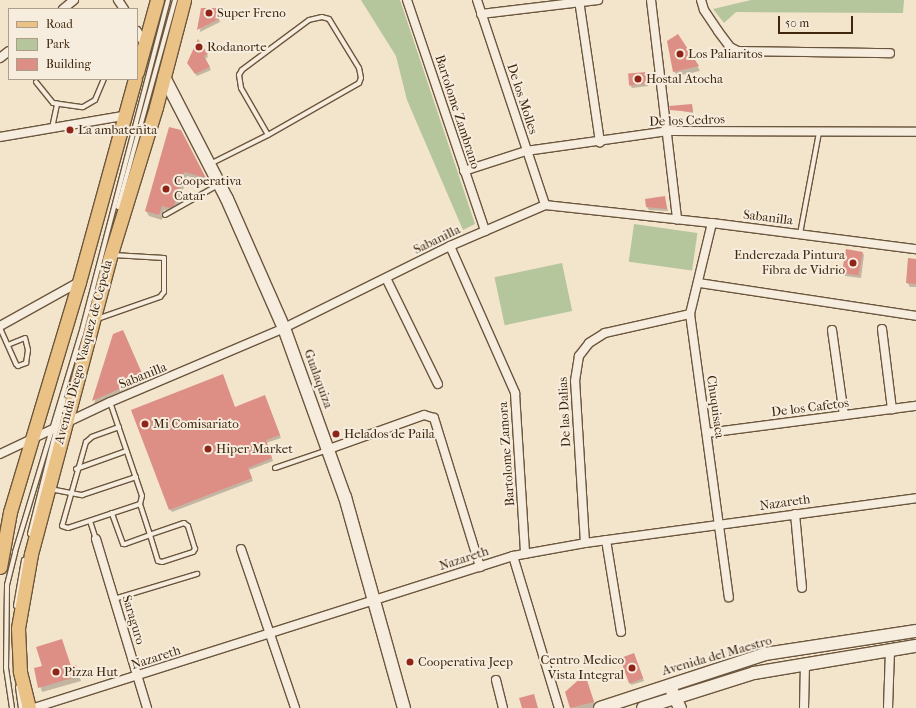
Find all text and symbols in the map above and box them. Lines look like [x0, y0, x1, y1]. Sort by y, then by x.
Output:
place label: Super Freno [217, 5, 286, 21]
legend [8, 8, 138, 80]
marker: Super Freno [204, 8, 214, 18]
scale bar [780, 8, 855, 34]
text: 50 m [785, 16, 809, 30]
text: Road [46, 17, 73, 31]
text: Park [46, 37, 70, 51]
place label: Rodanorte [207, 39, 267, 55]
marker: Rodanorte [194, 42, 204, 52]
place label: Los Paliaritos [688, 46, 763, 62]
marker: Los Paliaritos [675, 49, 685, 59]
street label: Bartolome Zambrano [431, 53, 483, 171]
text: Building [46, 57, 91, 71]
street label: De los Molles [503, 62, 541, 136]
place label: Hostal Atocha [646, 71, 723, 87]
marker: Hostal Atocha [633, 74, 643, 84]
street label: De los Cedros [649, 112, 725, 130]
place label: La ambateñita [78, 122, 157, 138]
marker: La ambateñita [65, 125, 75, 135]
place label: Cooperativa Catar [174, 174, 242, 205]
marker: Cooperativa Catar [161, 184, 171, 194]
street label: Sabanilla [742, 207, 794, 229]
street label: Sabanilla [411, 222, 463, 258]
place label: Enderezada Pintura Fibra de Vidrio [734, 248, 845, 279]
street label: Avenida Diego Vasquez de Cepeda [52, 258, 116, 446]
marker: Enderezada Pintura Fibra de Vidrio [848, 258, 858, 268]
street label: Gualaquiza [300, 347, 336, 411]
street label: Sabanilla [117, 359, 169, 393]
street label: Chuquisaca [703, 374, 727, 440]
street label: De las Dalias [555, 376, 575, 448]
street label: De los Cafetos [770, 395, 850, 421]
street label: Bartolome Zamora [496, 401, 518, 507]
place label: Mi Comisariato [153, 416, 239, 432]
marker: Mi Comisariato [140, 419, 150, 429]
place label: Helados de Paila [344, 426, 435, 442]
marker: Helados de Paila [331, 429, 341, 439]
place label: Hiper Market [216, 441, 293, 457]
marker: Hiper Market [203, 444, 213, 454]
street label: Nazareth [759, 492, 811, 514]
street label: Nazareth [437, 544, 491, 574]
street label: Saraguro [118, 593, 148, 647]
street label: Avenida del Maestro [660, 633, 774, 679]
street label: Nazareth [129, 643, 183, 673]
place label: Centro Medico Vista Integral [541, 653, 624, 684]
place label: Cooperativa Jeep [418, 654, 513, 670]
marker: Cooperativa Jeep [405, 657, 415, 667]
marker: Centro Medico Vista Integral [627, 663, 637, 673]
place label: Pizza Hut [64, 664, 118, 680]
marker: Pizza Hut [51, 667, 61, 677]

